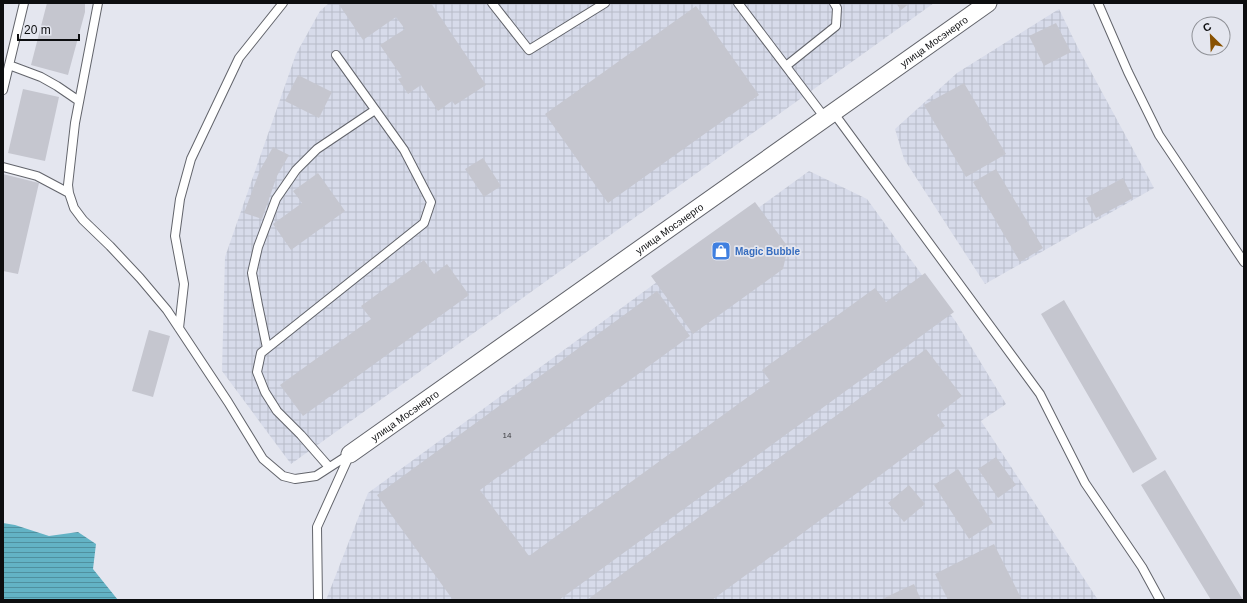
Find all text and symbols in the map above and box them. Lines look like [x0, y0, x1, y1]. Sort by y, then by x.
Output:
street label: улица Мосэнерго [898, 14, 970, 69]
scale bar [18, 16, 79, 42]
north arrow [1191, 16, 1231, 56]
text: С [1201, 20, 1213, 34]
text: 20 m [24, 23, 51, 37]
street label: улица Мосэнерго [634, 201, 706, 256]
shop icon: Magic Bubble [710, 240, 732, 262]
place label: Magic Bubble [735, 246, 800, 257]
street label: улица Мосэнерго [369, 388, 441, 443]
house number: 14 [503, 431, 512, 440]

